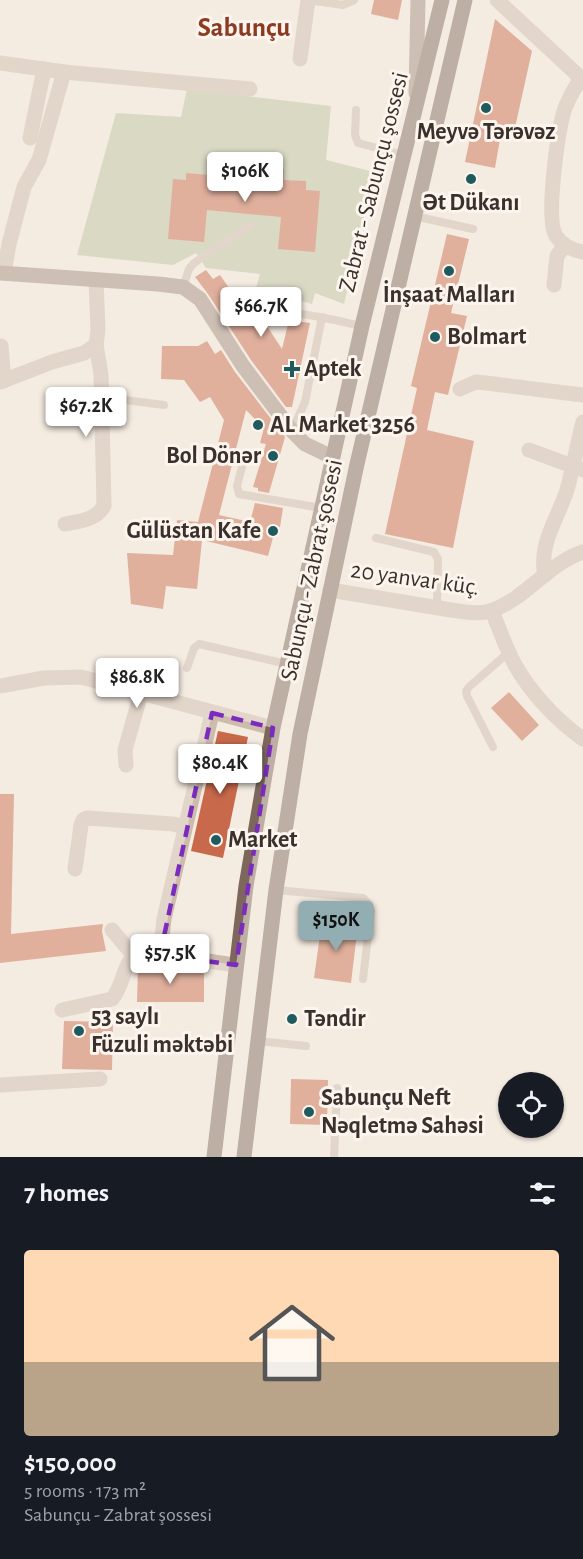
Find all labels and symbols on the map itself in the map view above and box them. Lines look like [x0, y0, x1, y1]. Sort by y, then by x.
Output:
district label: Sabunçu [198, 14, 290, 41]
street label: Zabrat - Sabunçu şossesi [335, 70, 413, 294]
marker: Meyvə Tərəvəz [479, 101, 493, 115]
place label: Meyvə Tərəvəz [417, 120, 555, 144]
pin: $106K [203, 152, 287, 203]
marker: Ət Dükanı [464, 172, 478, 186]
place label: Ət Dükanı [423, 191, 519, 215]
marker: İnşaat Malları [442, 264, 456, 278]
place label: İnşaat Malları [383, 280, 515, 307]
pin: $66.7K [212, 287, 310, 338]
place label: Bolmart [447, 325, 526, 349]
marker: Bolmart [428, 330, 442, 344]
place label: Aptek [304, 357, 362, 381]
marker: Aptek [285, 362, 299, 376]
pin: $67.2K [37, 387, 135, 438]
place label: AL Market 3256 [270, 413, 415, 437]
marker: AL Market 3256 [251, 418, 265, 432]
place label: Bol Dönər [166, 444, 262, 468]
marker: Bol Dönər [266, 449, 280, 463]
street label: Sabunçu - Zabrat şossesi [277, 457, 347, 683]
place label: Gülüstan Kafe [127, 519, 261, 543]
marker: Gülüstan Kafe [266, 524, 280, 538]
street label: 20 yanvar küç. [349, 558, 481, 600]
pin: $86.8K [88, 658, 186, 709]
pin: $80.4K [171, 744, 269, 795]
place label: Market [228, 828, 297, 852]
marker: Market [209, 833, 223, 847]
pin: $150K [294, 901, 378, 952]
pin: $57.5K [121, 934, 219, 985]
place label: 53 saylı Füzuli məktəbi [91, 1005, 233, 1057]
place label: Təndir [304, 1007, 366, 1031]
marker: Təndir [285, 1012, 299, 1026]
marker: 53 saylı Füzuli məktəbi [72, 1024, 86, 1038]
place label: Sabunçu Neft Nəqletmə Sahəsi [321, 1086, 484, 1138]
marker: Sabunçu Neft Nəqletmə Sahəsi [302, 1105, 316, 1119]

